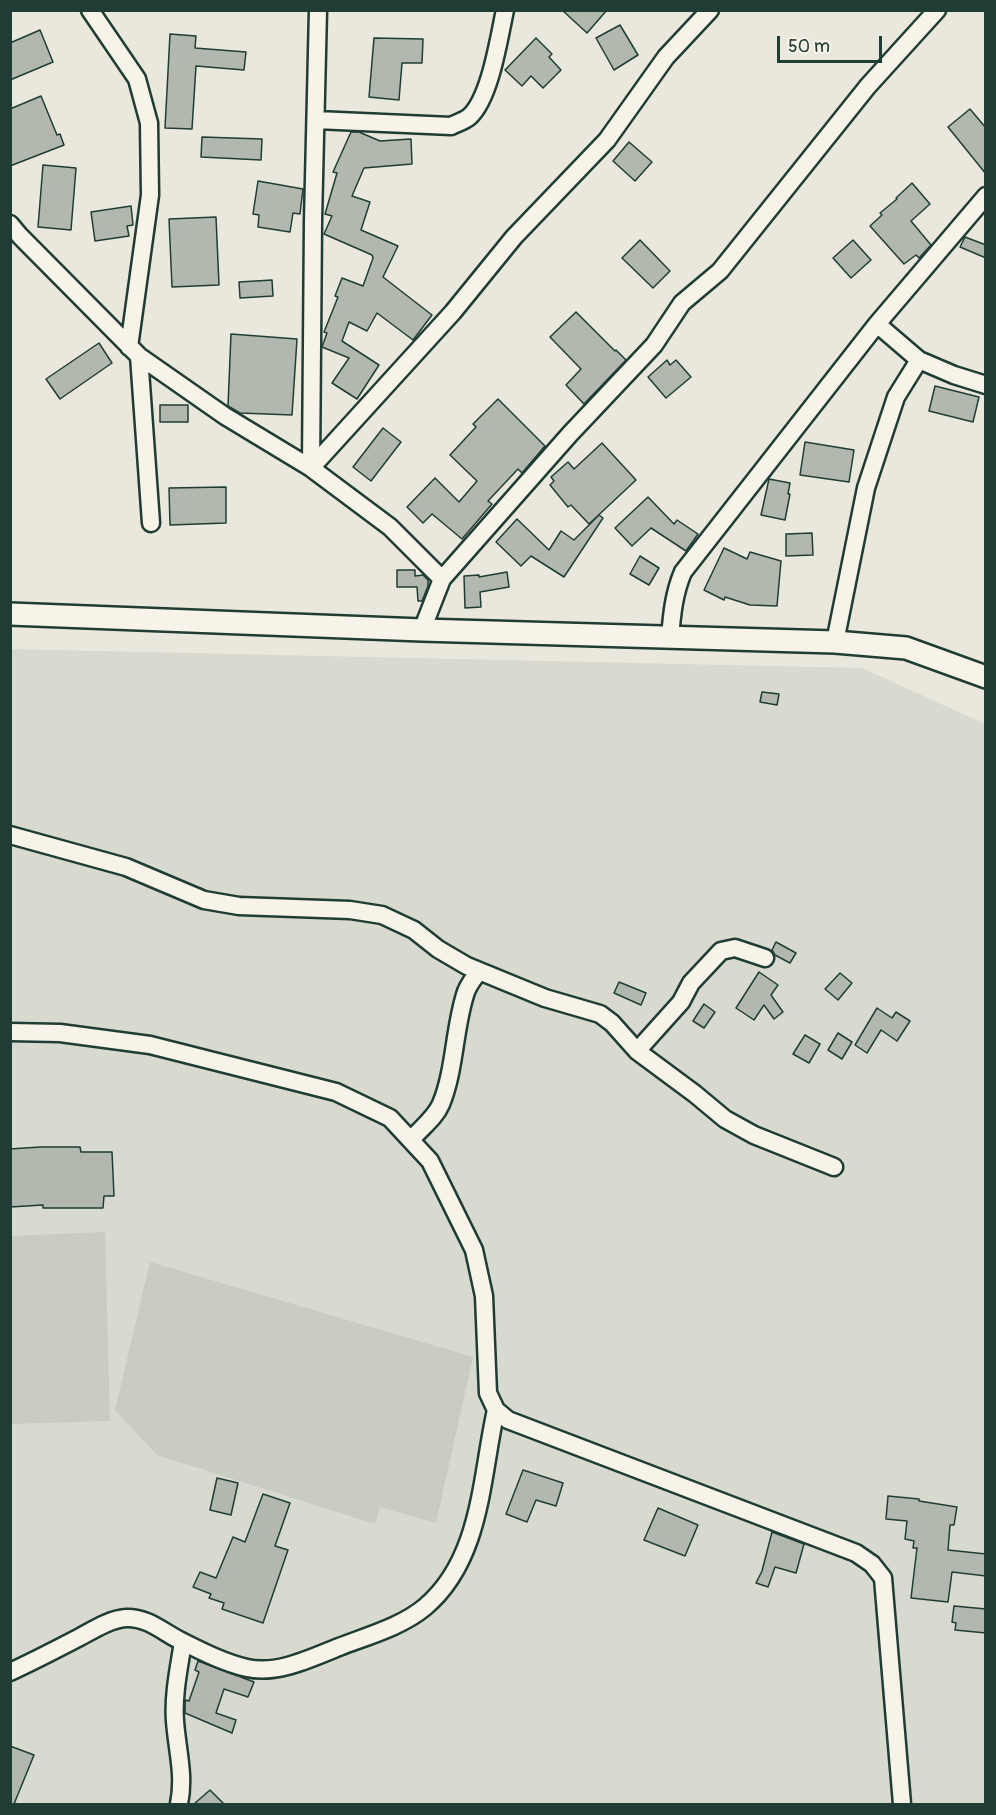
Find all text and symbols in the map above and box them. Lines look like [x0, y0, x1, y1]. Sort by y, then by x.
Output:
scale bar [780, 24, 885, 62]
text: 50 m [788, 35, 830, 58]

